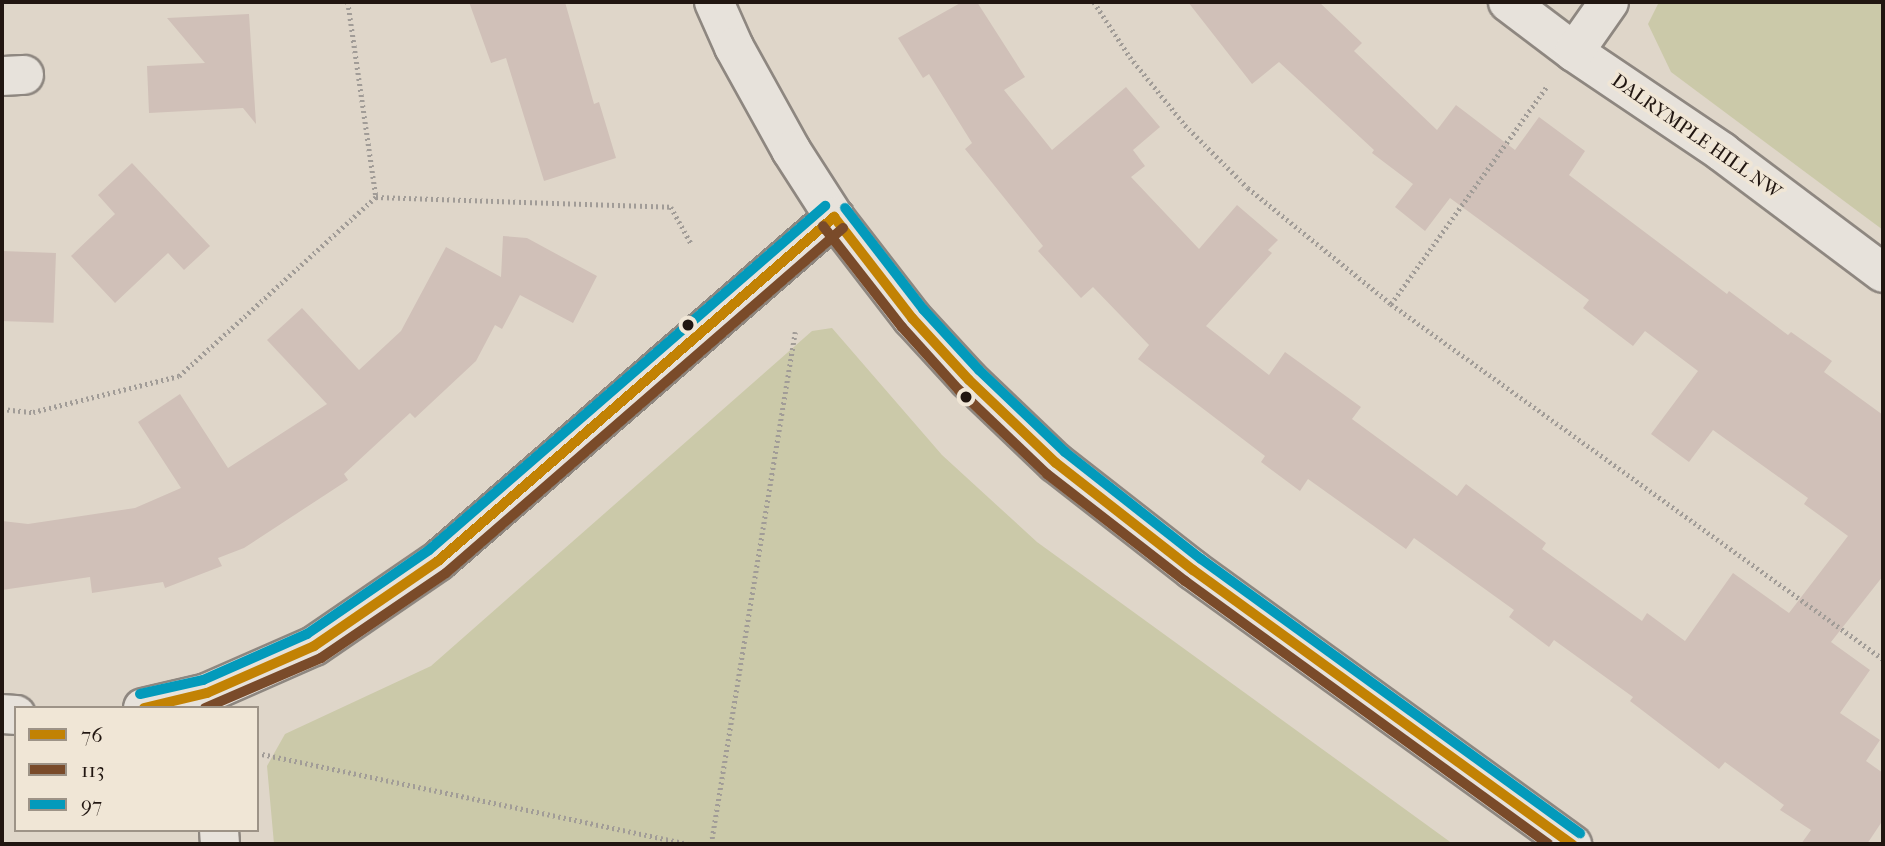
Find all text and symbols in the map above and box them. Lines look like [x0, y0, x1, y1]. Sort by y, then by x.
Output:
street label: DALRYMPLE HILL NW [1607, 70, 1785, 204]
unlabelled marker [681, 318, 695, 332]
unlabelled marker [959, 390, 973, 404]
legend [14, 706, 259, 832]
text: 76 [81, 723, 103, 747]
text: 113 [81, 758, 105, 782]
text: 97 [81, 793, 102, 817]

